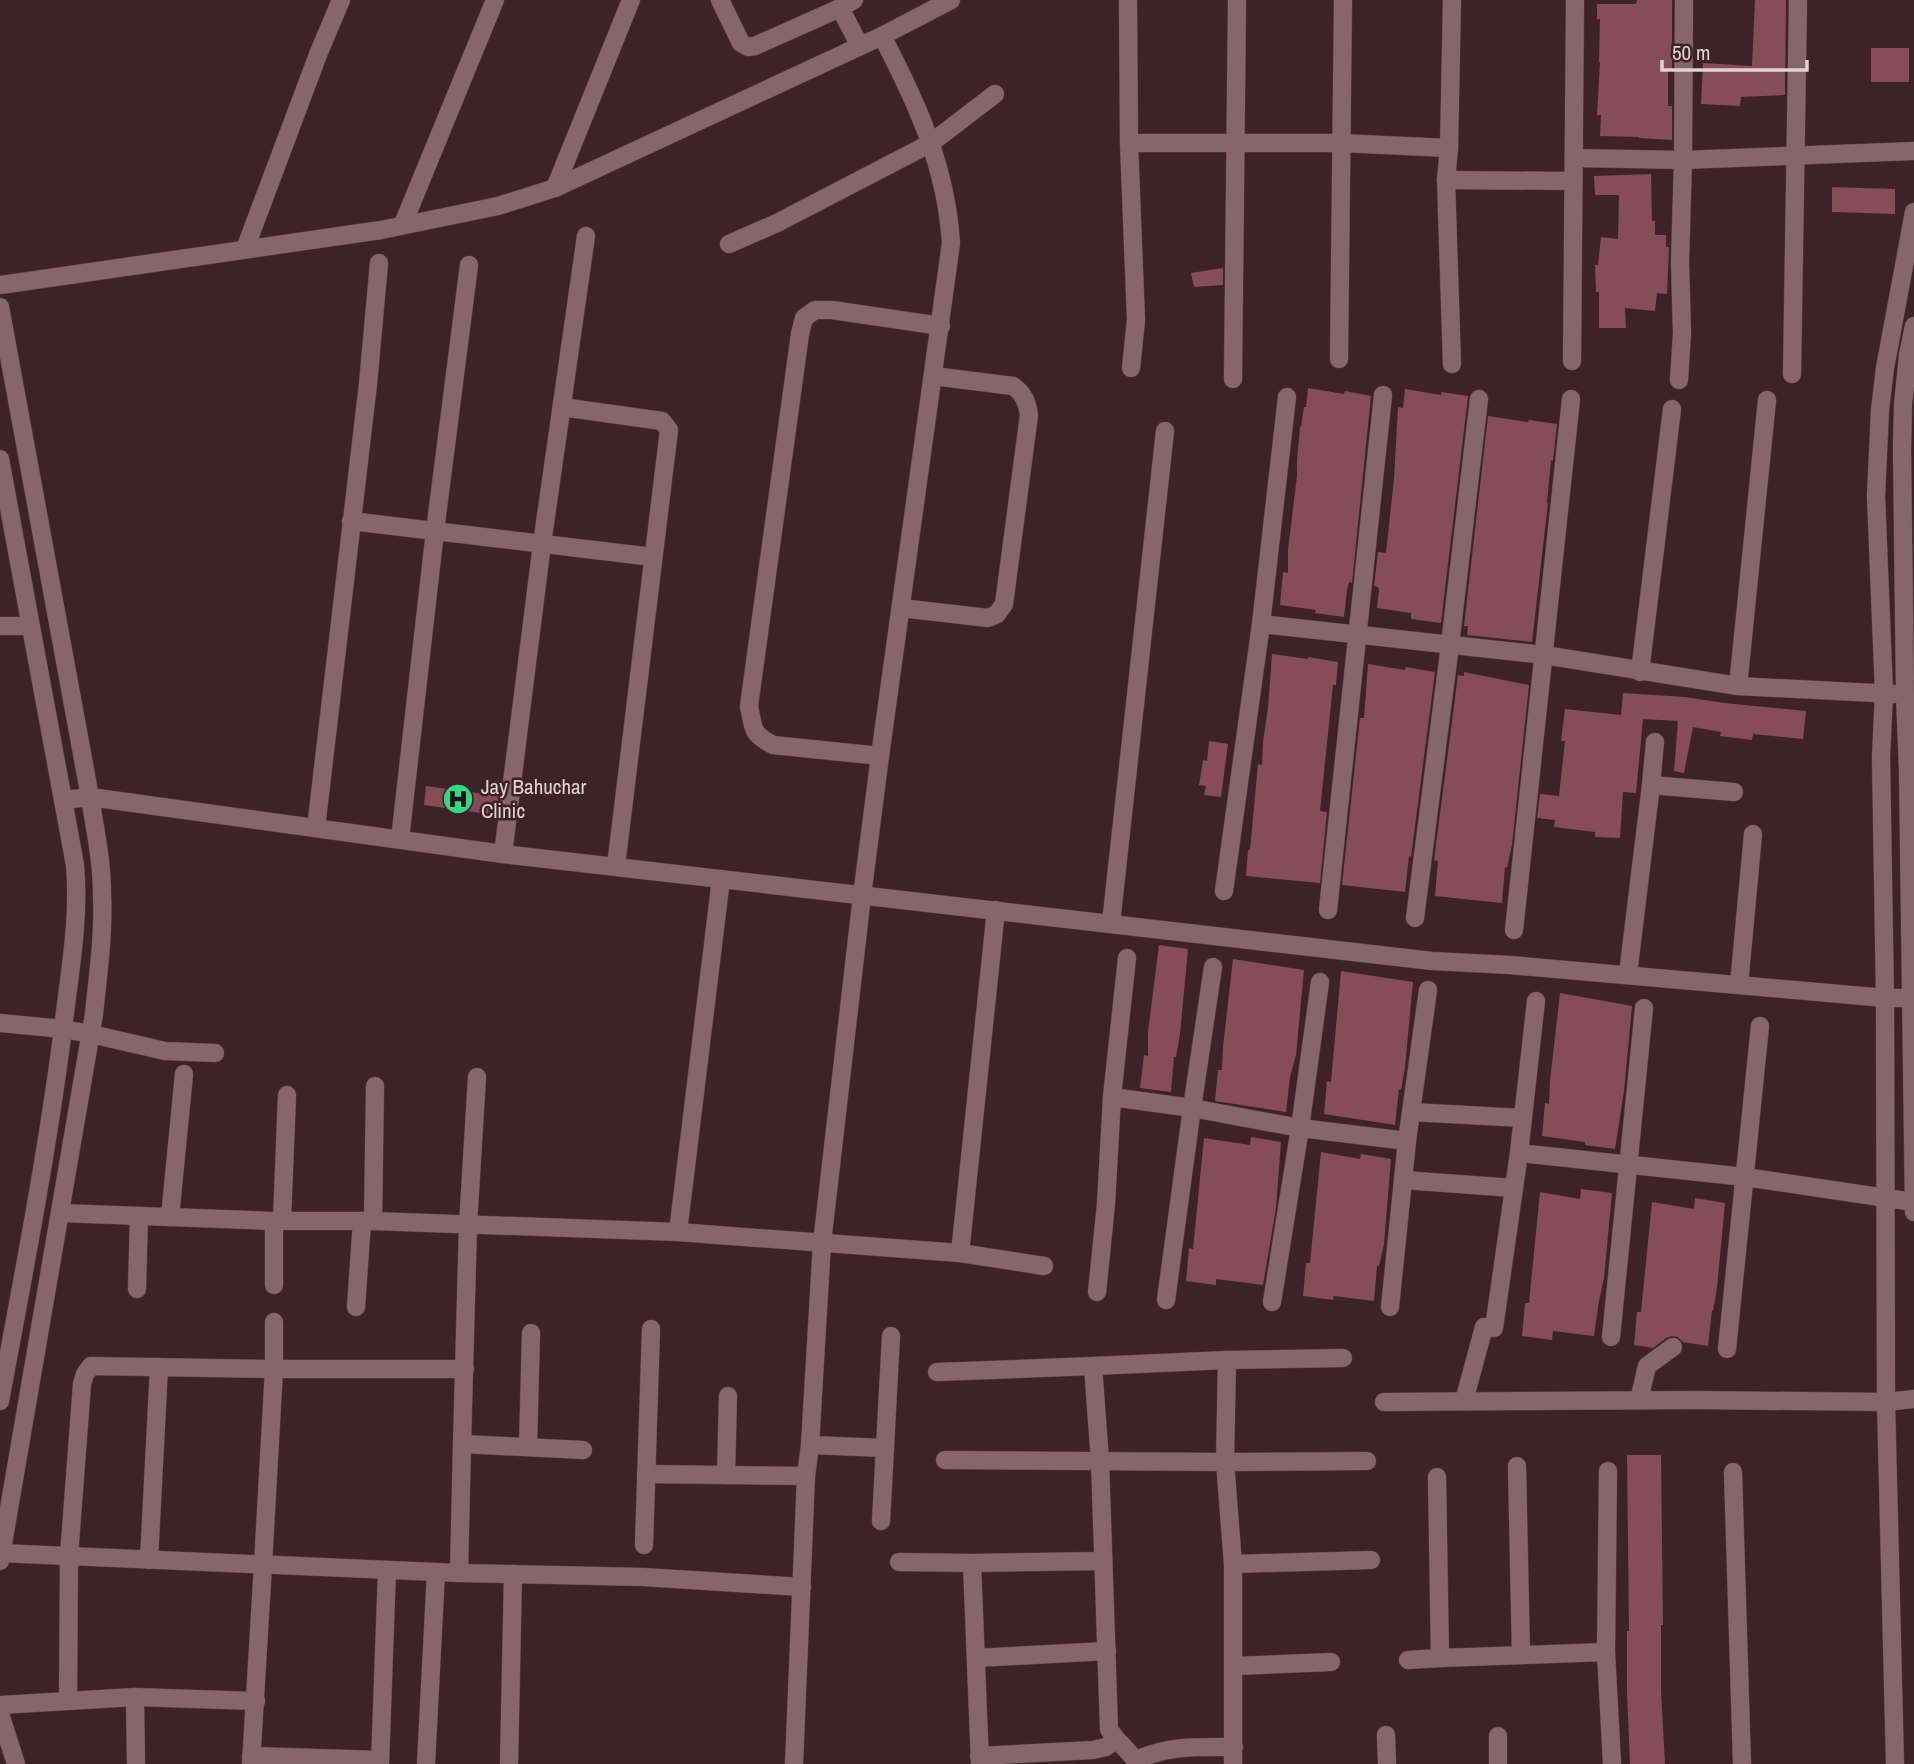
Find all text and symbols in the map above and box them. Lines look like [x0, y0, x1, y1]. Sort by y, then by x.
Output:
scale bar [1662, 28, 1807, 72]
text: 50 m [1672, 38, 1710, 67]
place label: Jay Bahuchar Clinic [481, 772, 587, 825]
hospital icon: Jay Bahuchar Clinic [441, 782, 475, 816]

